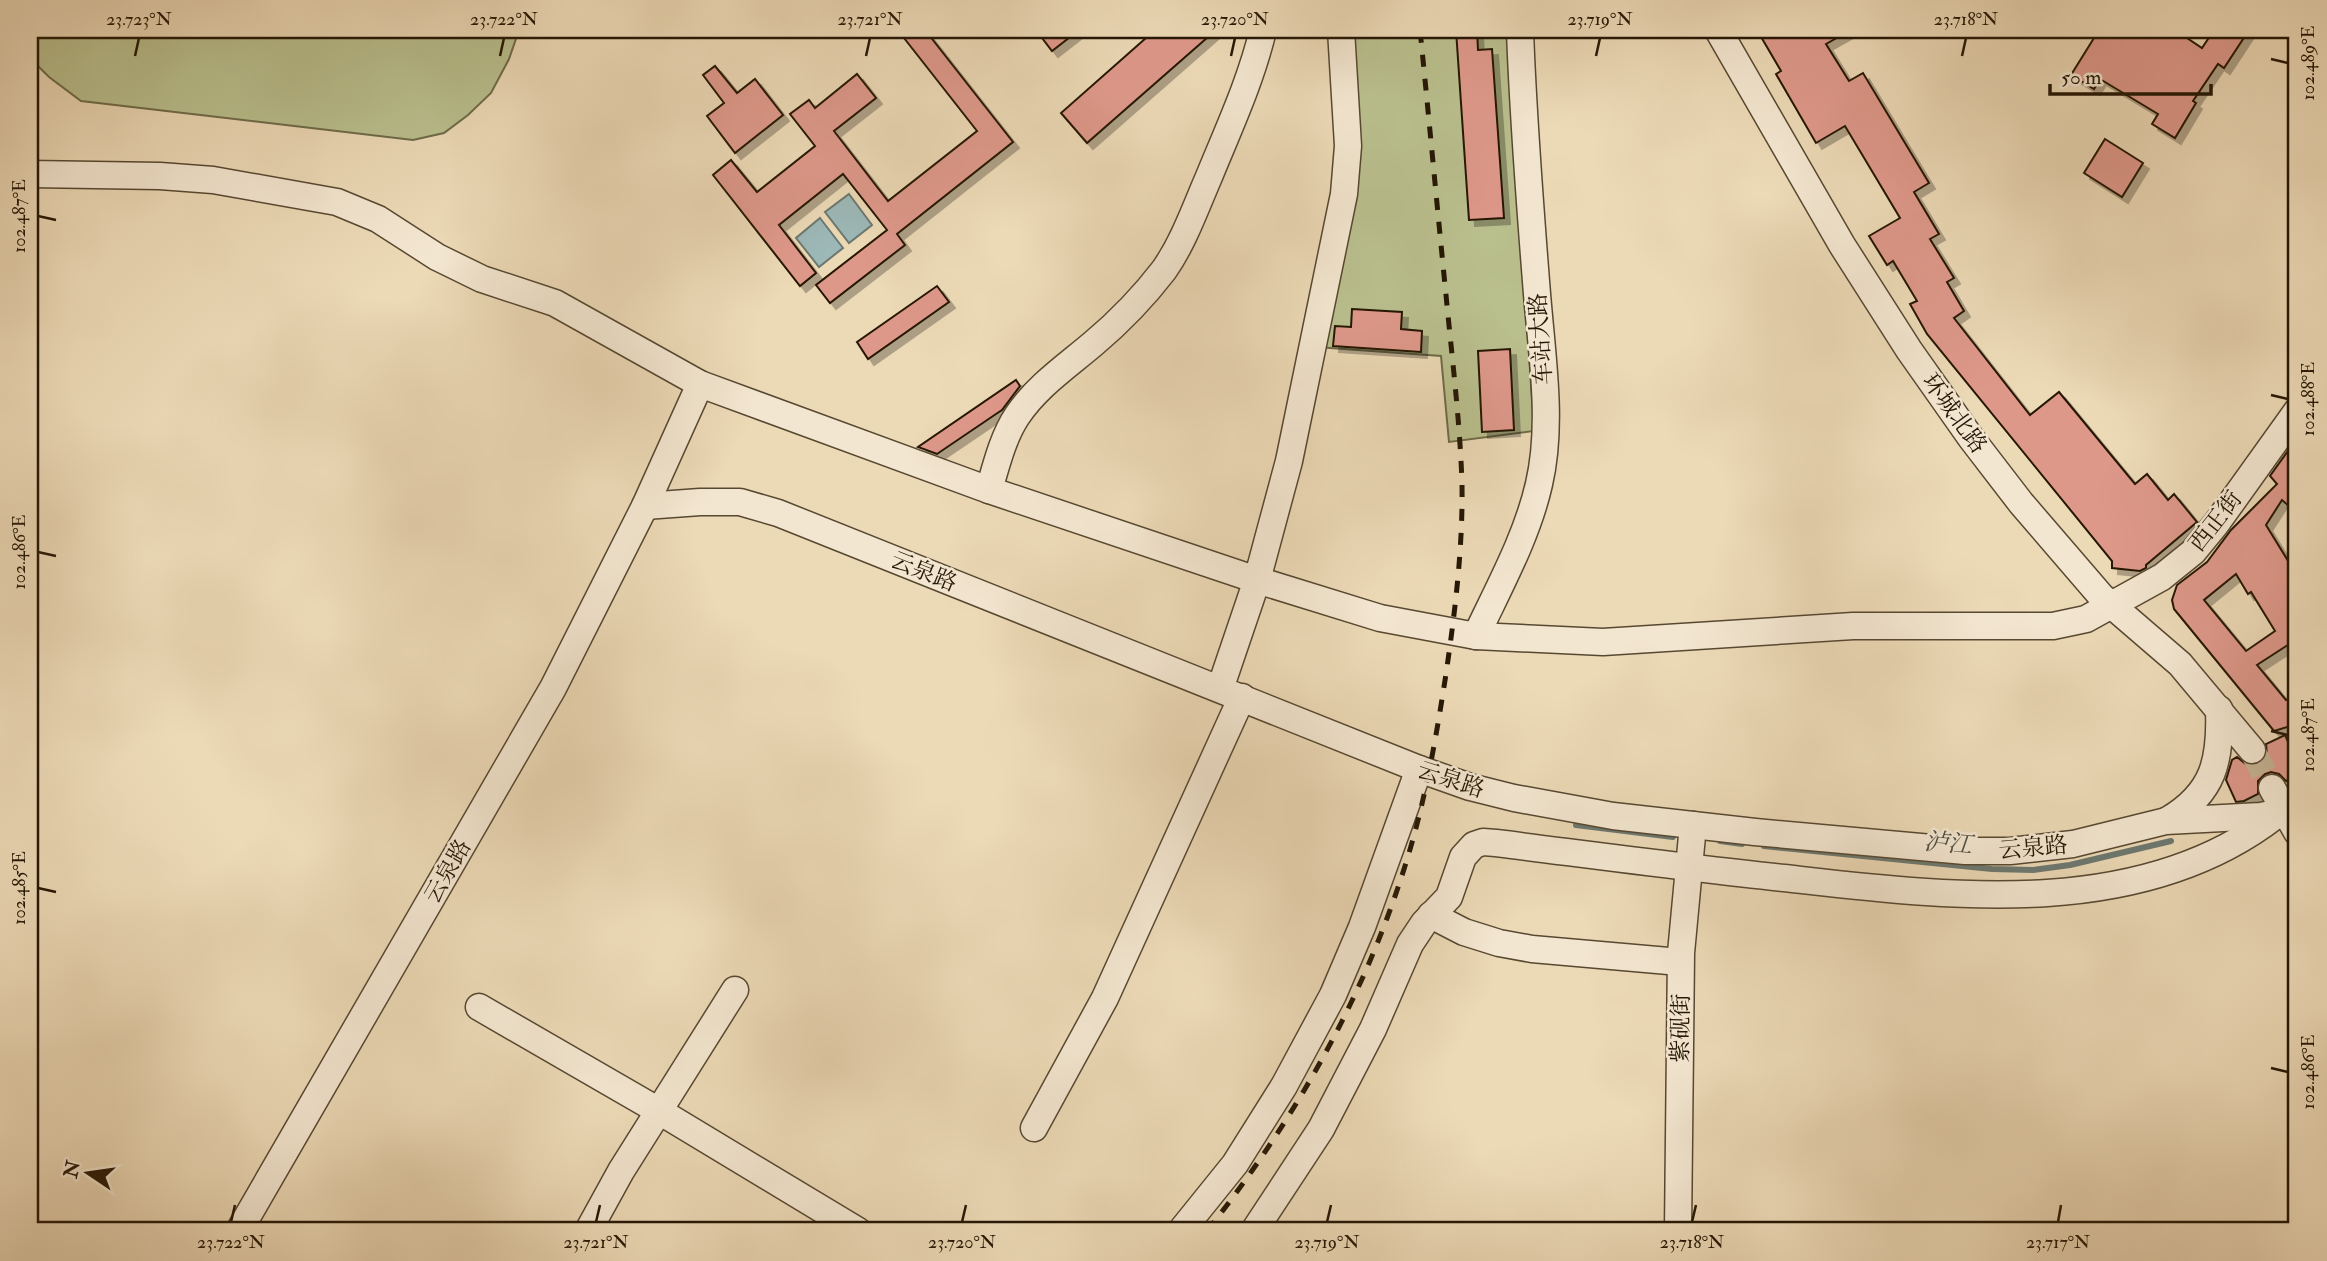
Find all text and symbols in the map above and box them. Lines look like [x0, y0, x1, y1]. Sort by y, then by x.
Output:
text: 23.723°N [106, 8, 172, 31]
text: 23.722°N [470, 8, 538, 31]
text: 23.721°N [837, 8, 903, 31]
text: 23.720°N [1201, 8, 1269, 31]
text: 23.719°N [1567, 8, 1633, 31]
text: 23.718°N [1934, 8, 1998, 31]
text: 102.489°E [2297, 25, 2320, 101]
scale bar [2050, 52, 2212, 96]
text: 50 m [2061, 64, 2102, 91]
text: 102.487°E [8, 179, 31, 253]
street label: 车站大路 [1523, 292, 1558, 386]
text: 102.488°E [2297, 362, 2320, 436]
street label: 环城北路 [1916, 368, 1993, 459]
street label: 西正街 [2183, 485, 2248, 557]
text: 102.486°E [8, 514, 31, 589]
street label: 云泉路 [886, 545, 961, 598]
text: 102.487°E [2297, 698, 2320, 772]
street label: 云泉路 [1414, 755, 1488, 804]
water label: 泸江 [1923, 826, 1976, 861]
street label: 云泉路 [1997, 830, 2069, 865]
street label: 云泉路 [418, 834, 477, 908]
text: 102.485°E [8, 851, 31, 925]
street label: 紫砚街 [1665, 993, 1696, 1063]
text: 102.486°E [2297, 1034, 2320, 1109]
north arrow [52, 1138, 122, 1208]
text: N [59, 1157, 86, 1181]
text: 23.722°N [197, 1231, 265, 1254]
text: 23.721°N [563, 1231, 629, 1254]
text: 23.720°N [928, 1231, 996, 1254]
text: 23.719°N [1294, 1231, 1360, 1254]
text: 23.718°N [1660, 1231, 1724, 1254]
text: 23.717°N [2026, 1231, 2090, 1254]

